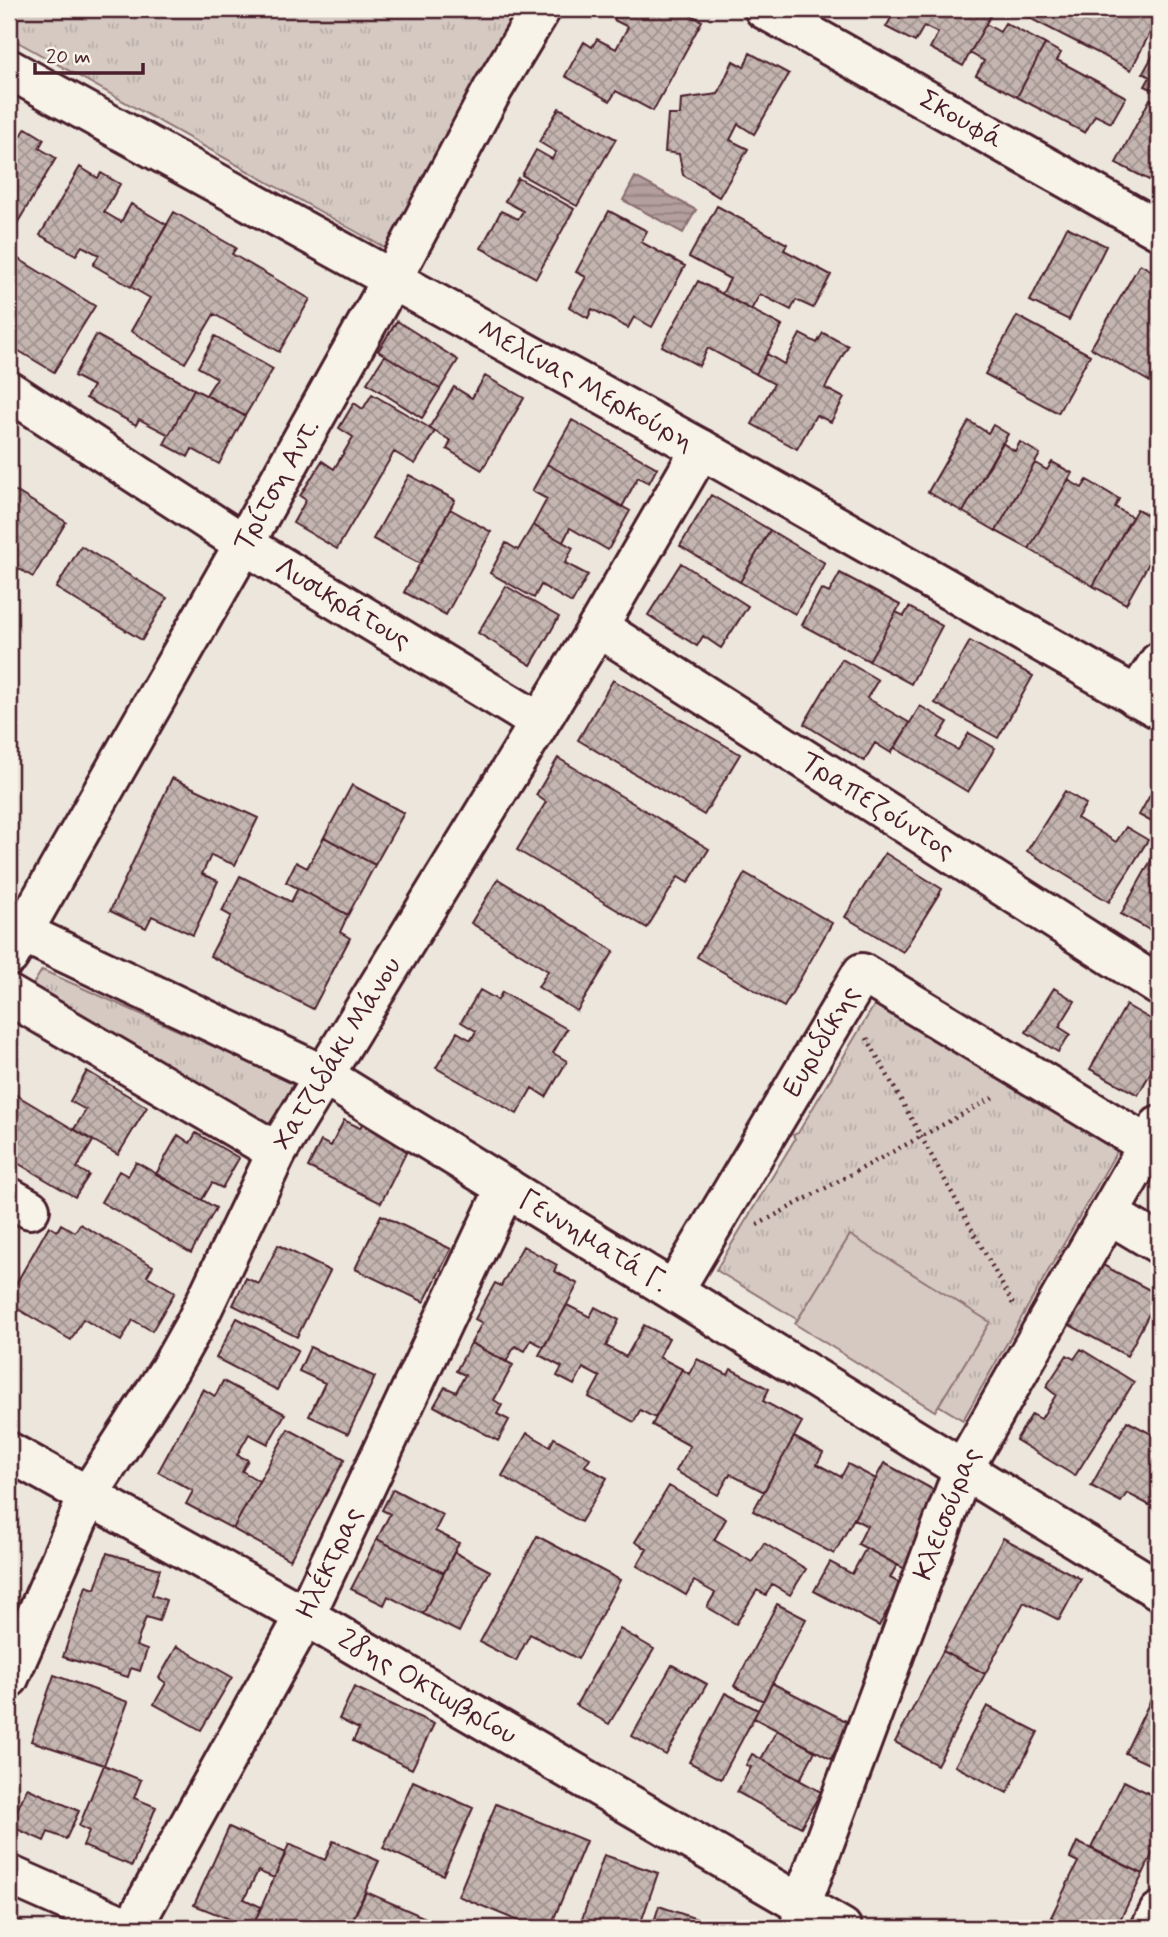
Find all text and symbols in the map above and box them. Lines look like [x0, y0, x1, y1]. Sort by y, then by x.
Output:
scale bar [35, 32, 144, 76]
text: 20 m [46, 43, 91, 71]
street label: Σκουφά [913, 81, 1010, 158]
street label: Μελίνας Μερκούρη [471, 311, 701, 460]
street label: Τρίτση Αντ. [225, 412, 329, 558]
street label: Λυσικράτους [268, 549, 418, 659]
street label: Τραπεζούντος [794, 743, 962, 869]
street label: Χατζιδάκι Μάνου [264, 950, 410, 1157]
street label: Ευριδίκης [774, 979, 869, 1104]
street label: Γεννηματά Γ. [511, 1181, 675, 1302]
street label: Κλεισούρας [905, 1440, 990, 1585]
street label: Ηλέκτρας [287, 1501, 372, 1626]
street label: 28ης Οκτωβρίου [331, 1621, 524, 1754]

